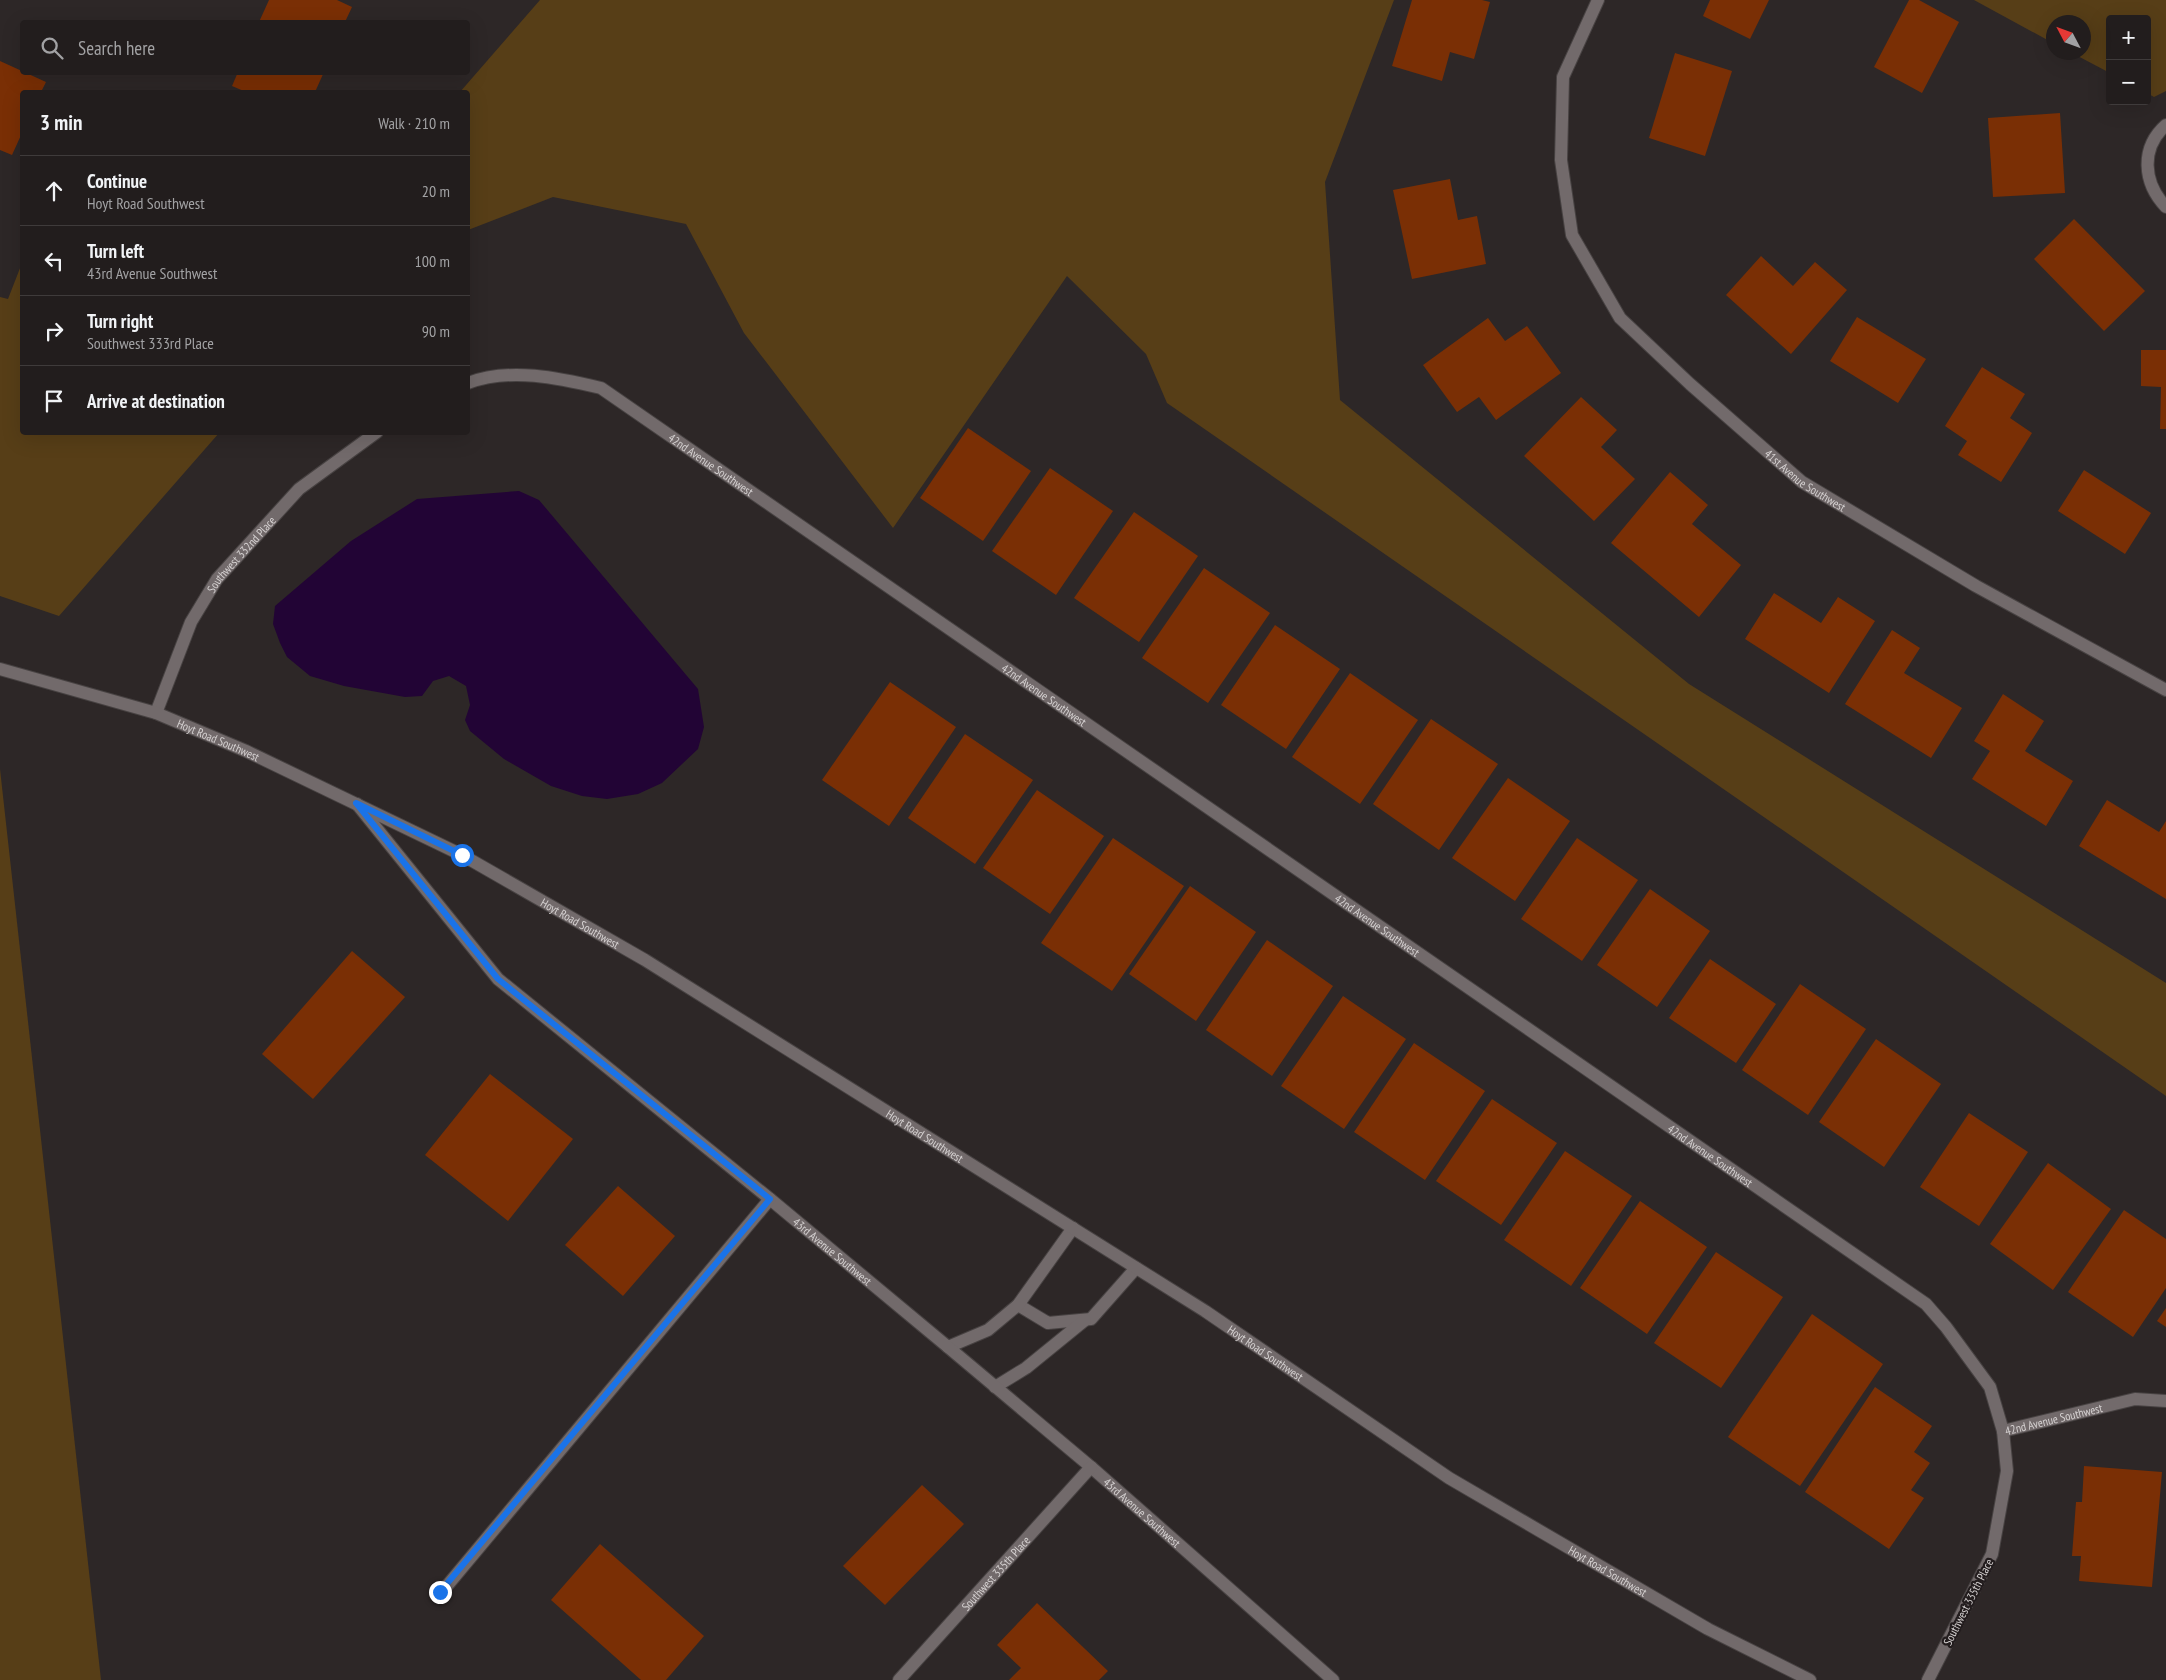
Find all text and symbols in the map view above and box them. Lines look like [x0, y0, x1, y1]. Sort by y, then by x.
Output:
north arrow [2046, 15, 2091, 60]
map controls [2106, 15, 2151, 105]
button: + [2106, 15, 2151, 60]
search box [20, 20, 470, 75]
icon: search [38, 34, 66, 62]
text: Search here [78, 36, 155, 60]
button: − [2106, 60, 2151, 105]
text: 3 min [40, 109, 82, 136]
text: Walk · 210 m [378, 113, 450, 133]
text: Continue [87, 169, 147, 193]
icon: ahead [40, 177, 68, 205]
text: 20 m [422, 181, 450, 201]
text: Hoyt Road Southwest [87, 193, 205, 213]
text: Turn left [87, 239, 144, 263]
icon: left [40, 247, 68, 275]
text: 100 m [415, 251, 450, 271]
text: 43rd Avenue Southwest [87, 263, 217, 283]
text: Turn right [87, 309, 153, 333]
icon: right [40, 317, 68, 345]
text: 90 m [422, 321, 450, 341]
text: Southwest 333rd Place [87, 333, 214, 353]
icon: arrive [40, 387, 68, 415]
text: Arrive at destination [87, 389, 225, 413]
street label: 42nd Avenue Southwest [666, 430, 757, 499]
street label: 41st Avenue Southwest [1762, 446, 1849, 514]
street label: Southwest 332nd Place [203, 513, 278, 595]
street label: 42nd Avenue Southwest [999, 660, 1090, 729]
street label: Hoyt Road Southwest [175, 715, 263, 764]
route start [451, 844, 474, 867]
street label: 42nd Avenue Southwest [1332, 890, 1423, 960]
street label: Hoyt Road Southwest [538, 894, 623, 952]
street label: Hoyt Road Southwest [884, 1106, 967, 1166]
street label: 42nd Avenue Southwest [1665, 1120, 1756, 1190]
street label: 43rd Avenue Southwest [790, 1214, 876, 1289]
street label: Hoyt Road Southwest [1225, 1321, 1307, 1384]
street label: 42nd Avenue Southwest [2003, 1400, 2105, 1438]
street label: 43rd Avenue Southwest [1101, 1474, 1184, 1551]
street label: Southwest 335th Place [958, 1533, 1033, 1614]
street label: Hoyt Road Southwest [1566, 1542, 1650, 1600]
street label: Southwest 335th Place [1940, 1556, 1996, 1648]
route end [429, 1581, 452, 1604]

